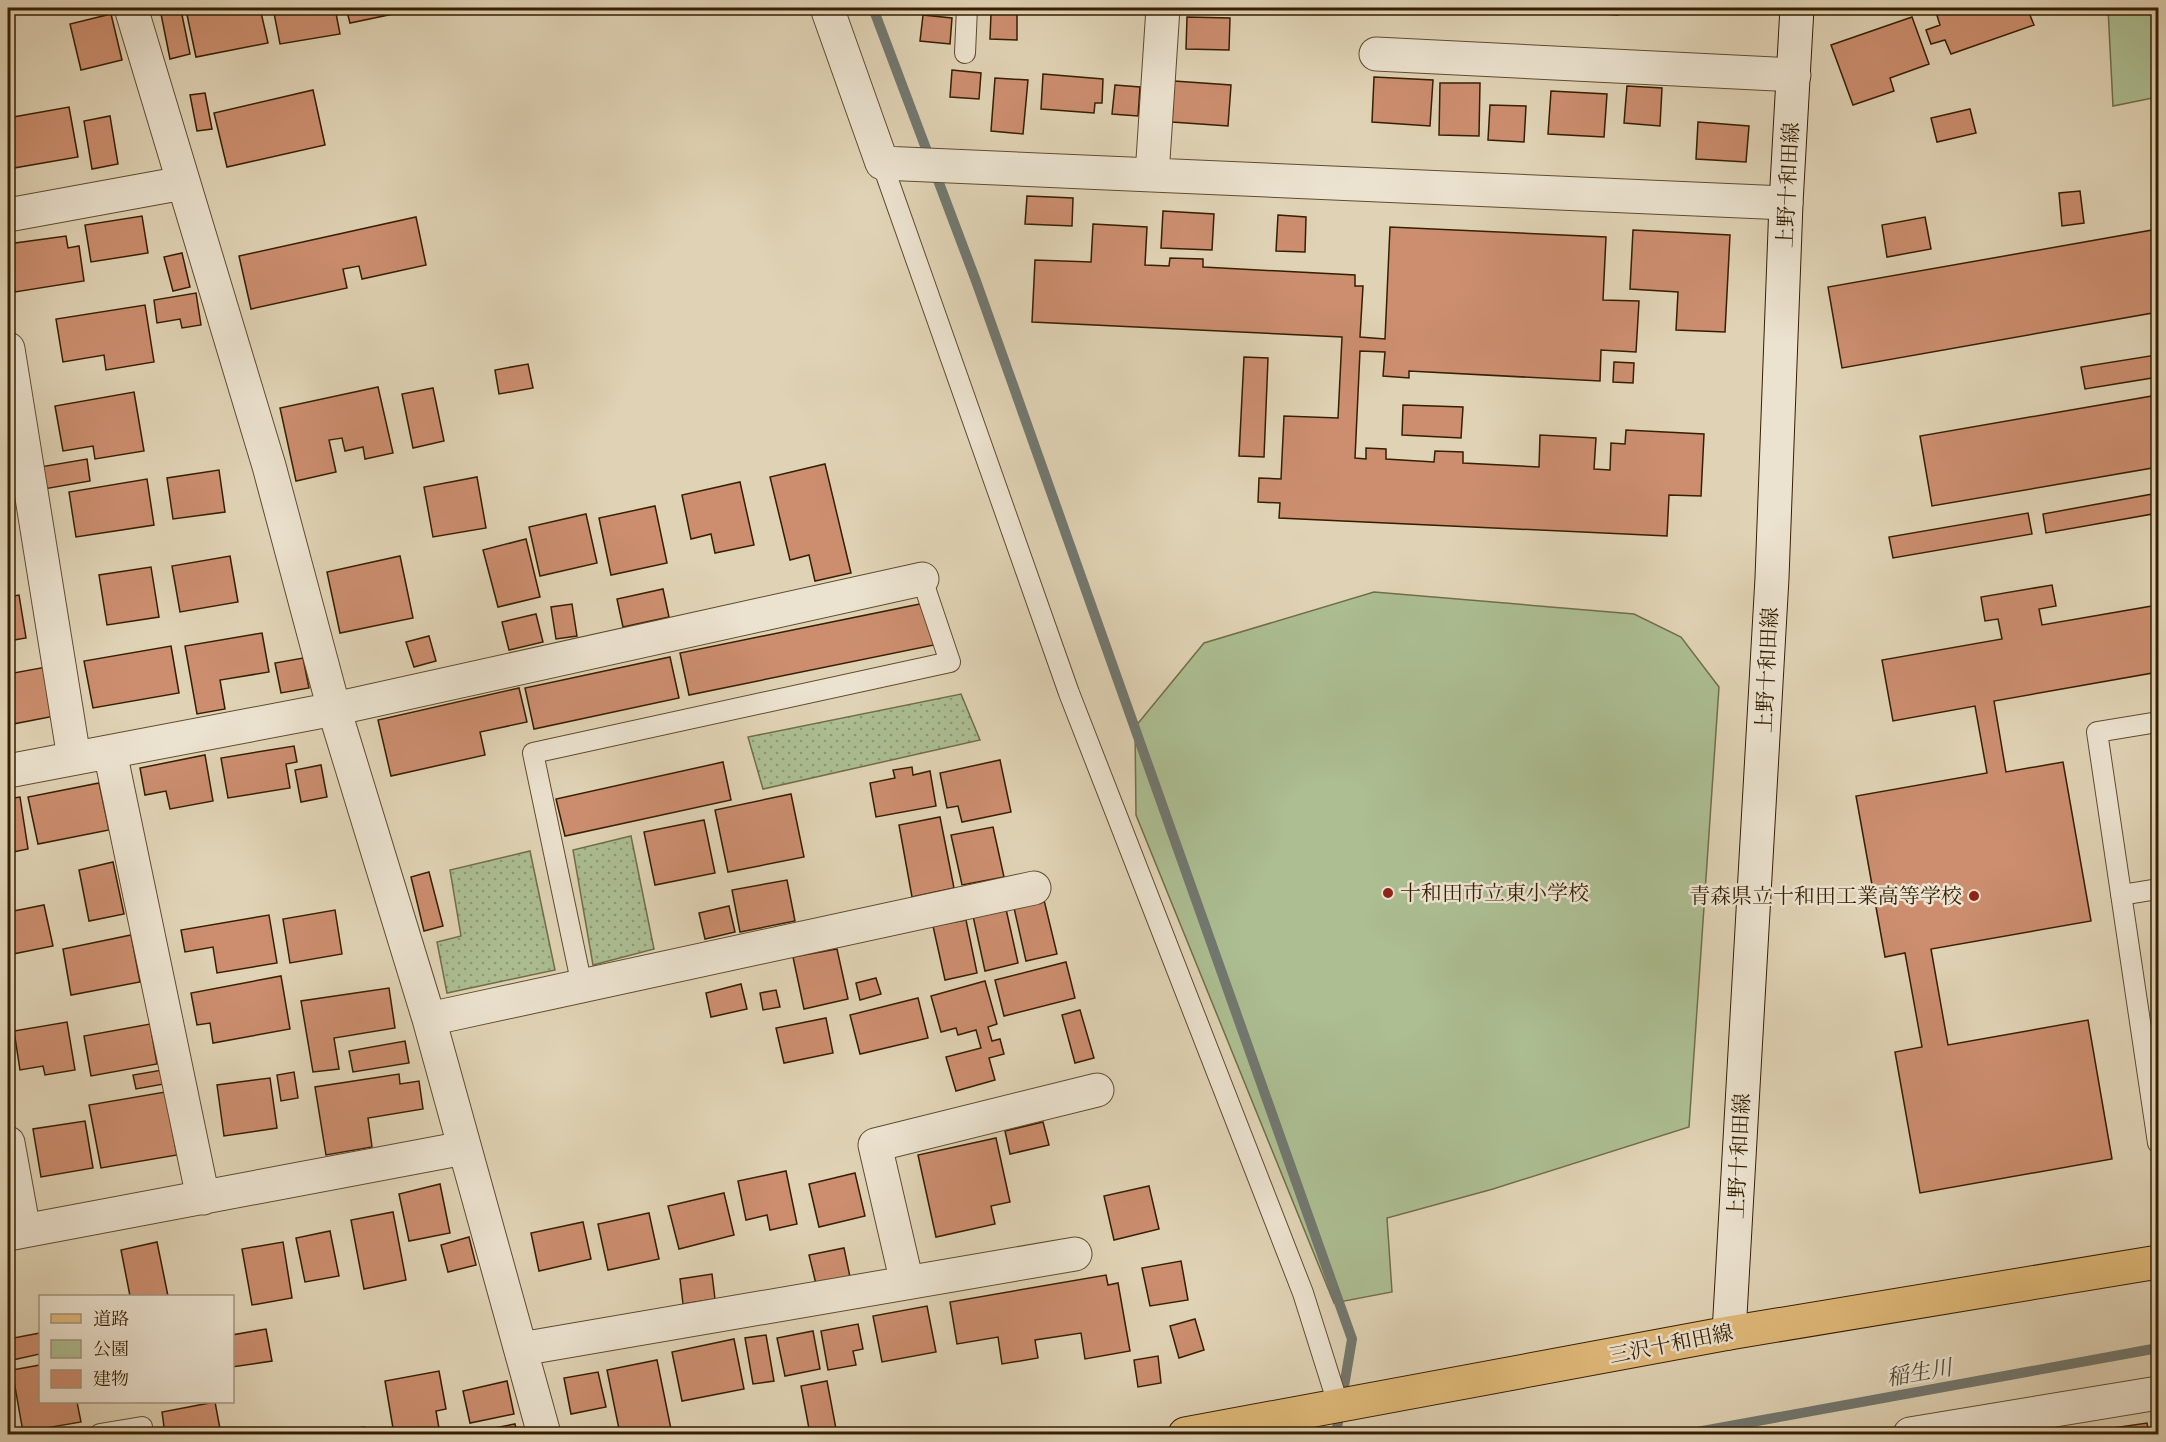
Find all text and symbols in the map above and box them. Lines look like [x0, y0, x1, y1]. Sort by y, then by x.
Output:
street label: 上野十和田線 [1771, 121, 1805, 249]
street label: 上野十和田線 [1750, 606, 1784, 734]
place label: 十和田市立東小学校 [1400, 879, 1589, 907]
place label: 青森県立十和田工業高等学校 [1689, 882, 1962, 910]
marker: 十和田市立東小学校 [1381, 886, 1395, 900]
marker: 青森県立十和田工業高等学校 [1967, 889, 1981, 903]
street label: 上野十和田線 [1722, 1092, 1756, 1220]
legend [39, 1295, 234, 1403]
text: 道路 [93, 1307, 129, 1331]
street label: 三沢十和田線 [1606, 1318, 1736, 1370]
text: 公園 [93, 1337, 129, 1361]
water label: 稲生川 [1884, 1352, 1956, 1393]
text: 建物 [93, 1367, 129, 1391]

